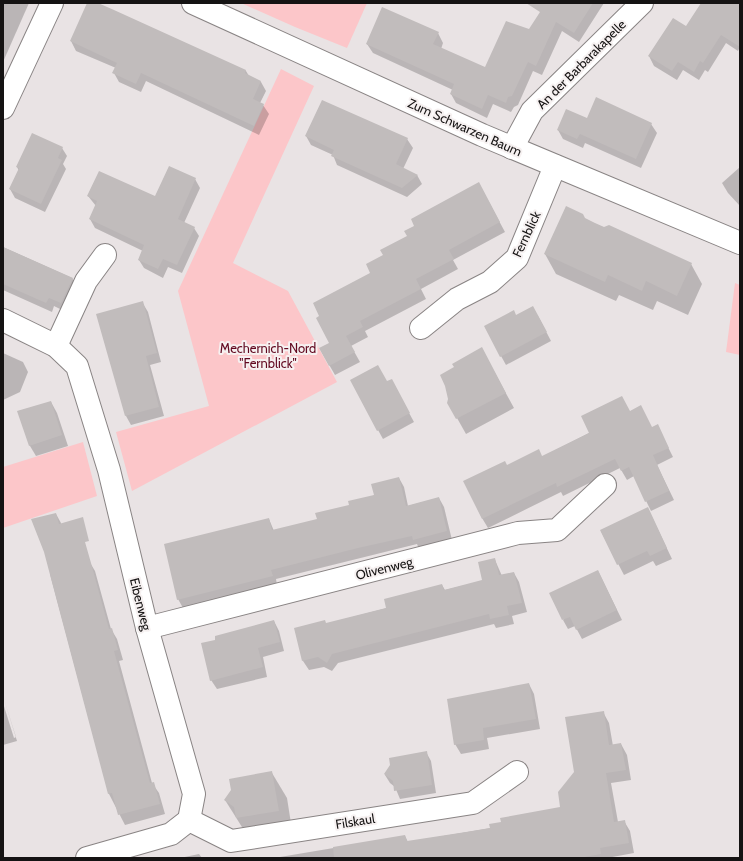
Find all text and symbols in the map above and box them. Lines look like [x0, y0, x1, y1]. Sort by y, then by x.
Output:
street label: An der Barbarakapelle [533, 16, 629, 112]
street label: Zum Schwarzen Baum [406, 95, 524, 159]
street label: Fernblick [508, 208, 544, 260]
park label: Mechernich-Nord "Fernblick" [220, 340, 316, 371]
street label: Olivenweg [354, 553, 415, 583]
street label: Eibenweg [127, 576, 155, 633]
street label: Filskaul [334, 810, 376, 832]

